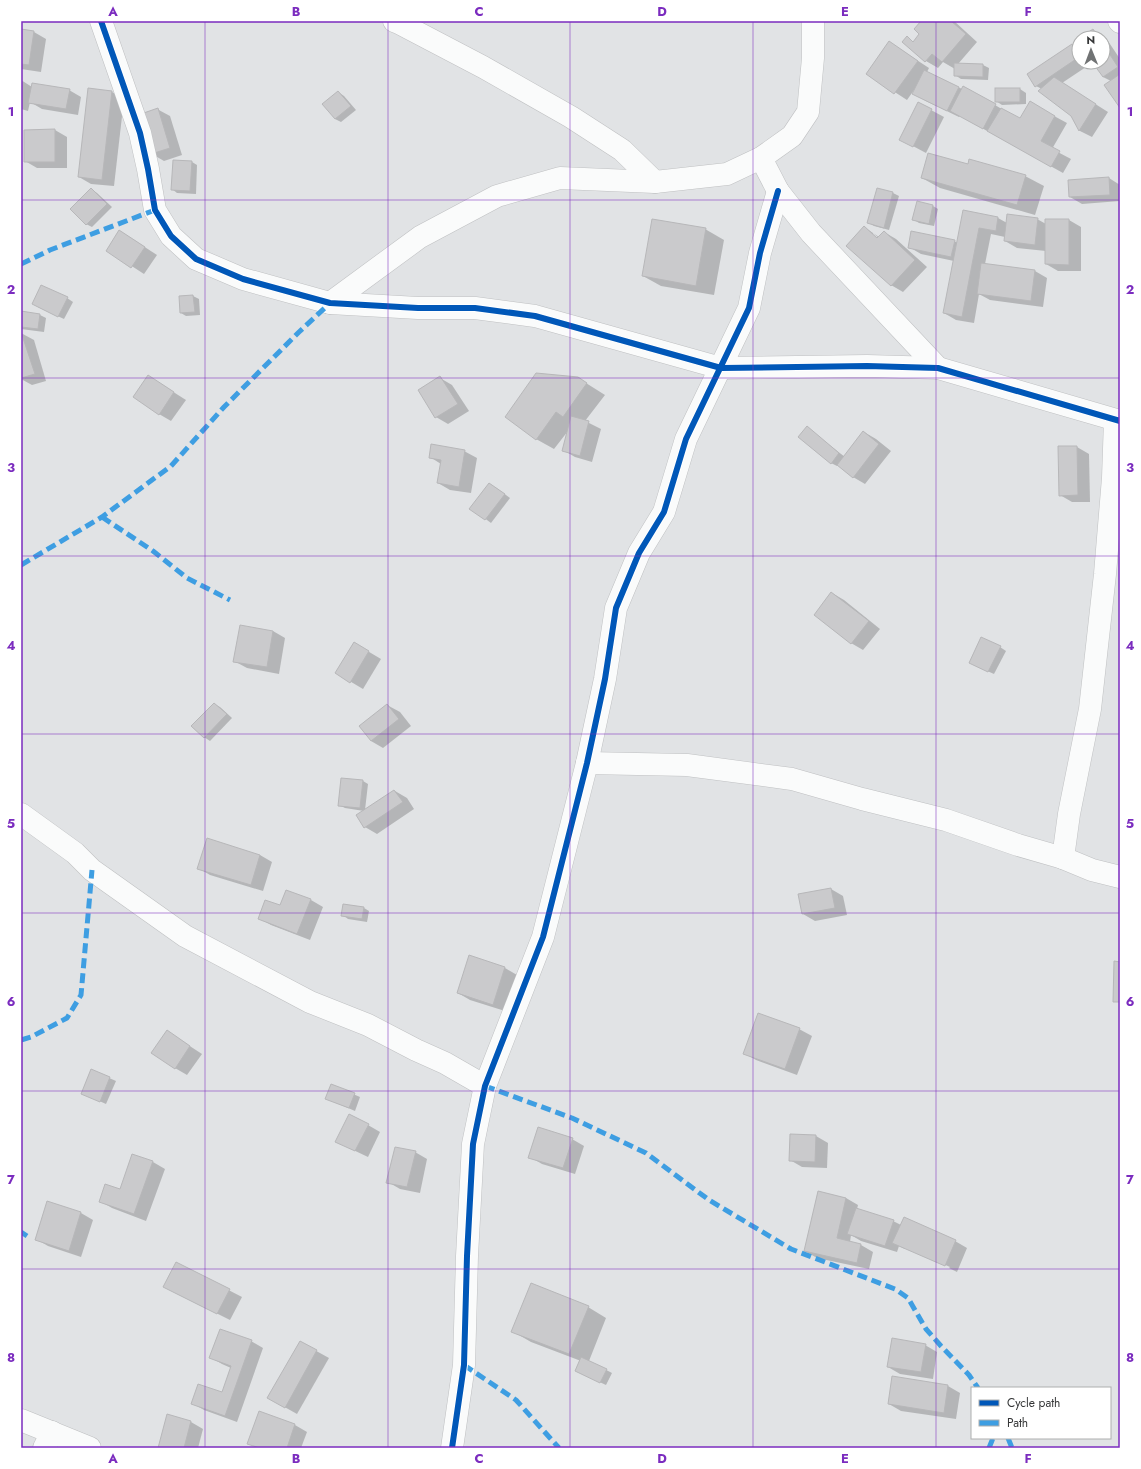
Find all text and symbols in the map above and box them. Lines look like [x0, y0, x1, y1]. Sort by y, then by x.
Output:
text: A [107, 2, 118, 21]
text: B [292, 2, 301, 21]
text: C [474, 2, 484, 21]
text: D [657, 2, 667, 21]
text: E [841, 2, 849, 21]
text: F [1024, 2, 1032, 21]
north arrow [1071, 30, 1111, 70]
text: N [1086, 32, 1095, 48]
text: 1 [8, 102, 14, 121]
text: 1 [1127, 102, 1133, 121]
text: 2 [7, 280, 15, 299]
text: 2 [1126, 280, 1134, 299]
text: 3 [7, 458, 15, 477]
text: 3 [1126, 458, 1134, 477]
text: 4 [6, 636, 16, 655]
text: 4 [1125, 636, 1135, 655]
text: 5 [7, 814, 15, 833]
text: 5 [1126, 814, 1134, 833]
text: 6 [7, 992, 16, 1011]
text: 6 [1126, 992, 1135, 1011]
text: 7 [7, 1170, 15, 1189]
text: 7 [1126, 1170, 1134, 1189]
text: 8 [7, 1348, 15, 1367]
text: 8 [1126, 1348, 1134, 1367]
legend [971, 1387, 1111, 1439]
text: Cycle path [1007, 1394, 1060, 1412]
text: Path [1007, 1414, 1028, 1432]
text: A [107, 1449, 118, 1468]
text: B [292, 1449, 301, 1468]
text: C [474, 1449, 484, 1468]
text: D [657, 1449, 667, 1468]
text: E [841, 1449, 849, 1468]
text: F [1024, 1449, 1032, 1468]

